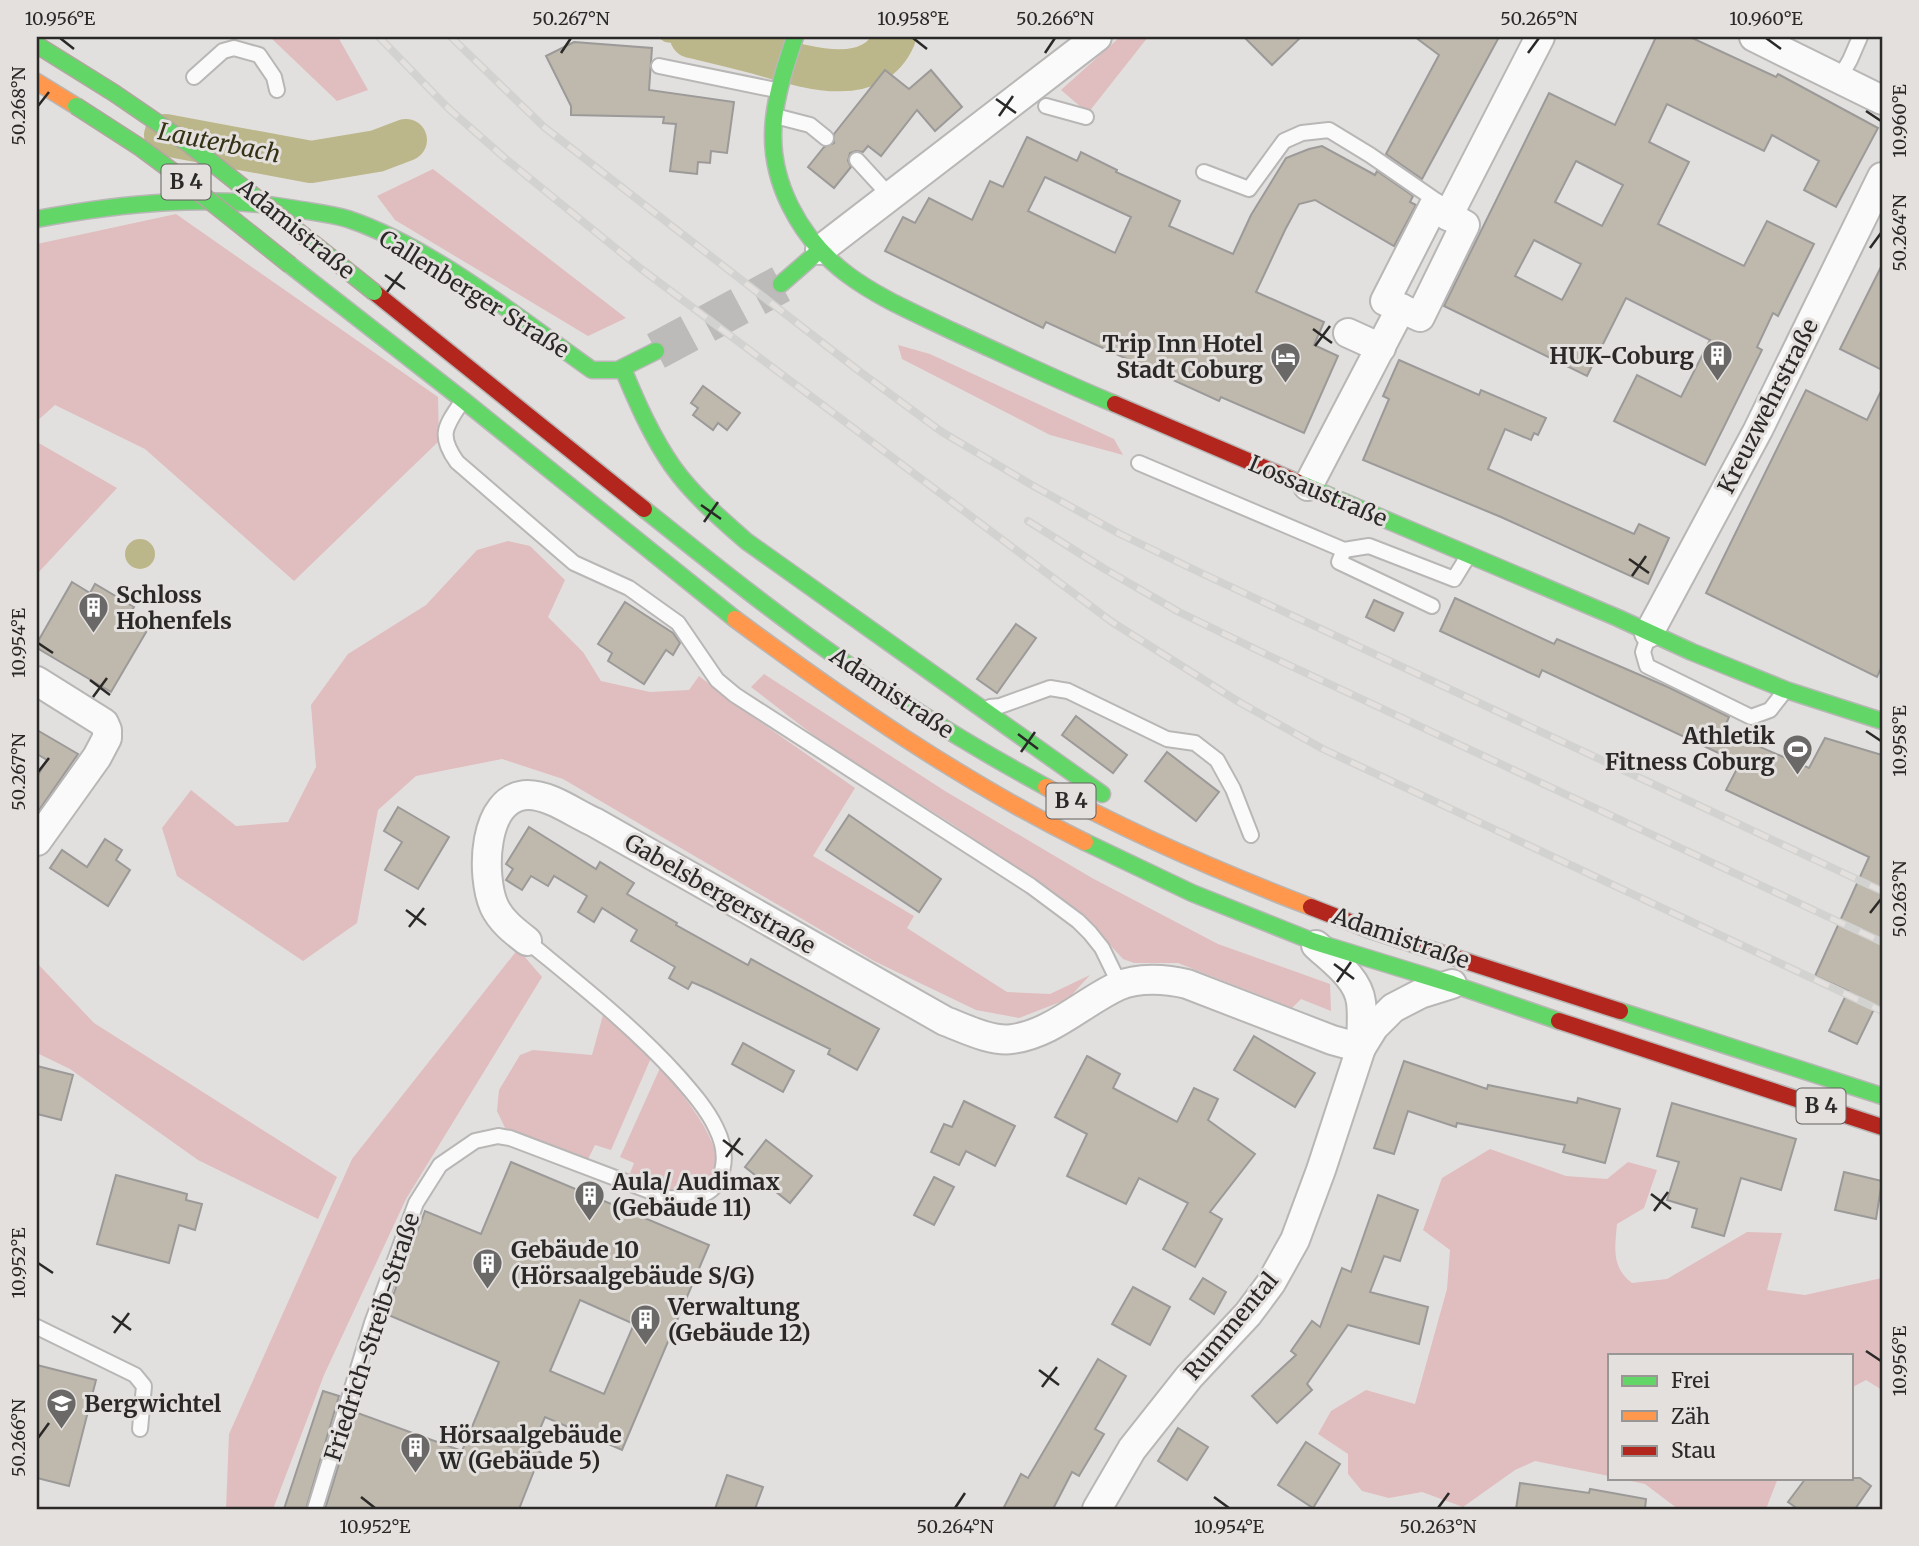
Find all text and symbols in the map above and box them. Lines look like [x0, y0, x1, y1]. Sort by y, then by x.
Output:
text: 10.956°E [25, 7, 96, 30]
text: 50.267°N [532, 7, 610, 30]
text: 10.958°E [877, 7, 949, 30]
text: 50.266°N [1016, 7, 1094, 30]
text: 50.265°N [1500, 7, 1578, 30]
text: 10.960°E [1729, 7, 1803, 30]
text: 50.268°N [7, 67, 30, 145]
text: 10.960°E [1888, 84, 1911, 158]
water label: Lauterbach [155, 115, 283, 170]
road number: B 4 [162, 164, 210, 200]
street label: Adamistraße [231, 172, 361, 285]
text: 50.264°N [1888, 194, 1911, 272]
street label: Callenberger Straße [374, 223, 575, 364]
street label: Kreuzwehrstraße [1711, 314, 1824, 498]
place label: Trip Inn Hotel Stadt Coburg [1102, 329, 1264, 384]
building icon: HUK-Coburg [1700, 339, 1734, 383]
hotel icon: Trip Inn Hotel Stadt Coburg [1269, 340, 1303, 384]
place label: HUK-Coburg [1549, 341, 1695, 370]
street label: Lossaustraße [1245, 448, 1392, 533]
place label: Schloss Hohenfels [116, 580, 232, 635]
building icon: Schloss Hohenfels [76, 591, 110, 635]
text: 10.954°E [7, 607, 30, 678]
street label: Adamistraße [824, 640, 960, 745]
text: 10.958°E [1888, 705, 1911, 777]
place label: Athletik Fitness Coburg [1605, 721, 1776, 776]
sports icon: Athletik Fitness Coburg [1781, 732, 1815, 776]
text: 50.267°N [7, 733, 30, 811]
road number: B 4 [1046, 784, 1096, 818]
street label: Gabelsbergerstraße [620, 827, 821, 960]
text: 50.263°N [1888, 860, 1911, 938]
street label: Adamistraße [1328, 900, 1473, 974]
road number: B 4 [1797, 1088, 1846, 1124]
place label: Aula/ Audimax (Gebäude 11) [611, 1167, 780, 1222]
building icon: Aula/ Audimax (Gebäude 11) [572, 1178, 606, 1222]
street label: Friedrich-Streib-Straße [318, 1209, 425, 1465]
text: 10.952°E [7, 1227, 30, 1298]
place label: Gebäude 10 (Hörsaalgebäude S/G) [511, 1235, 755, 1290]
building icon: Gebäude 10 (Hörsaalgebäude S/G) [471, 1246, 505, 1290]
street label: Rummental [1177, 1266, 1284, 1385]
place label: Verwaltung (Gebäude 12) [667, 1292, 811, 1347]
building icon: Verwaltung (Gebäude 12) [628, 1303, 662, 1347]
text: 10.956°E [1888, 1325, 1911, 1396]
legend [1608, 1354, 1853, 1480]
text: Frei [1671, 1367, 1710, 1394]
school or university icon: Bergwichtel [44, 1387, 78, 1431]
place label: Bergwichtel [84, 1389, 222, 1418]
text: 50.266°N [7, 1399, 30, 1477]
text: Zäh [1671, 1403, 1710, 1430]
place label: Hörsaalgebäude W (Gebäude 5) [438, 1420, 622, 1475]
building icon: Hörsaalgebäude W (Gebäude 5) [399, 1431, 433, 1475]
text: Stau [1671, 1437, 1716, 1464]
text: 10.952°E [340, 1515, 411, 1538]
text: 50.264°N [916, 1515, 994, 1538]
text: 10.954°E [1194, 1515, 1265, 1538]
text: 50.263°N [1399, 1515, 1477, 1538]

